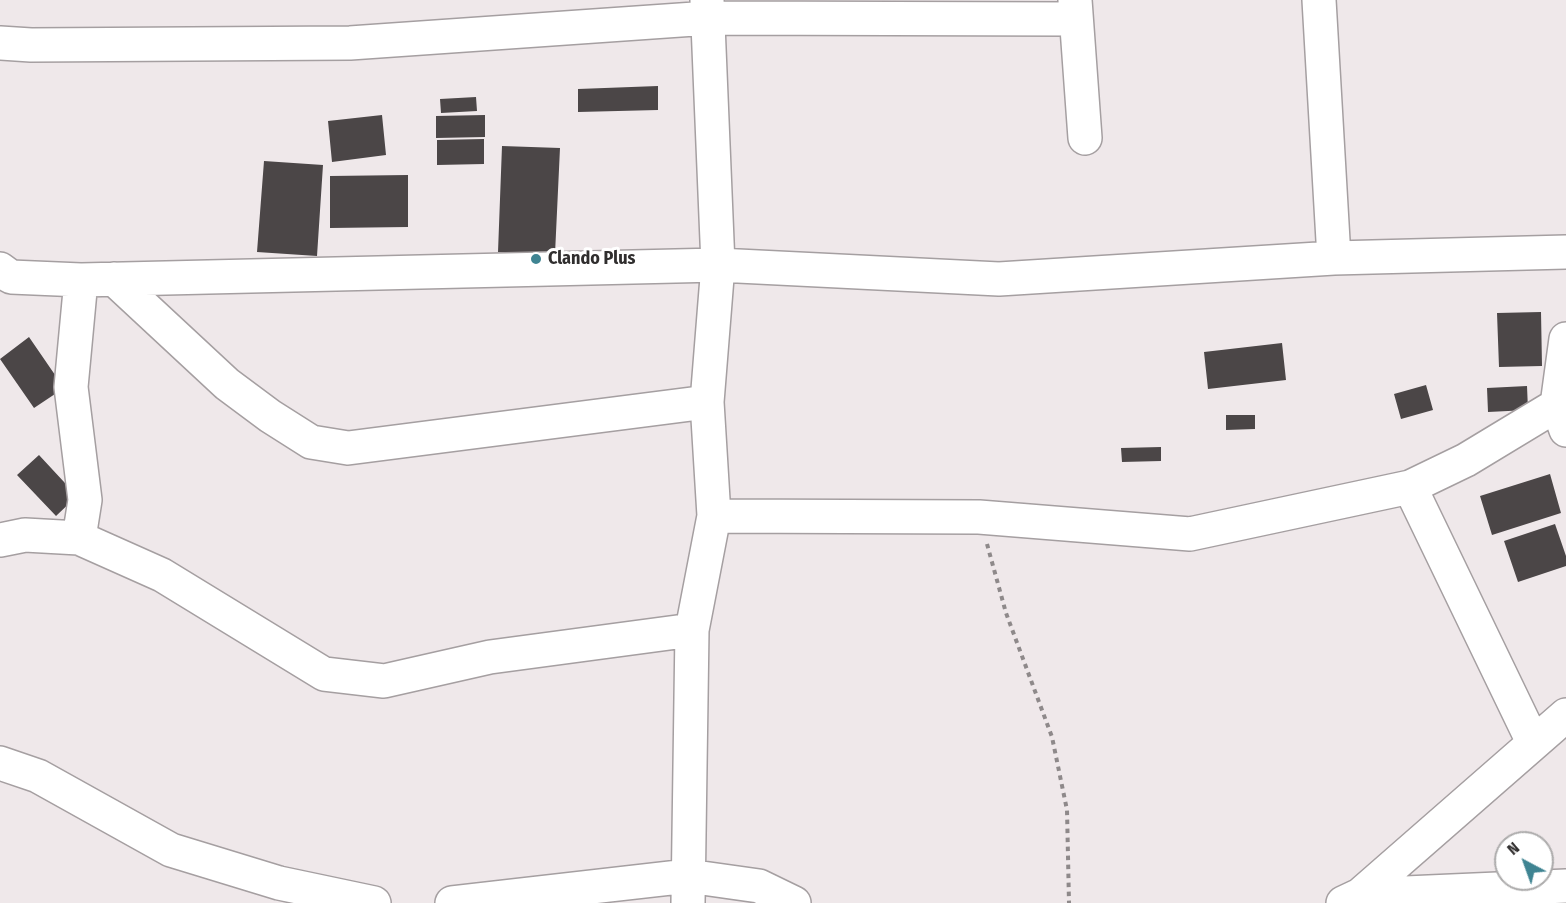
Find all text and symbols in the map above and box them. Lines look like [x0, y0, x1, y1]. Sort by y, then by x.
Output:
place label: Clando Plus [548, 248, 635, 270]
marker: Clando Plus [529, 252, 543, 266]
north arrow [1494, 831, 1554, 891]
text: N [1503, 838, 1523, 859]

